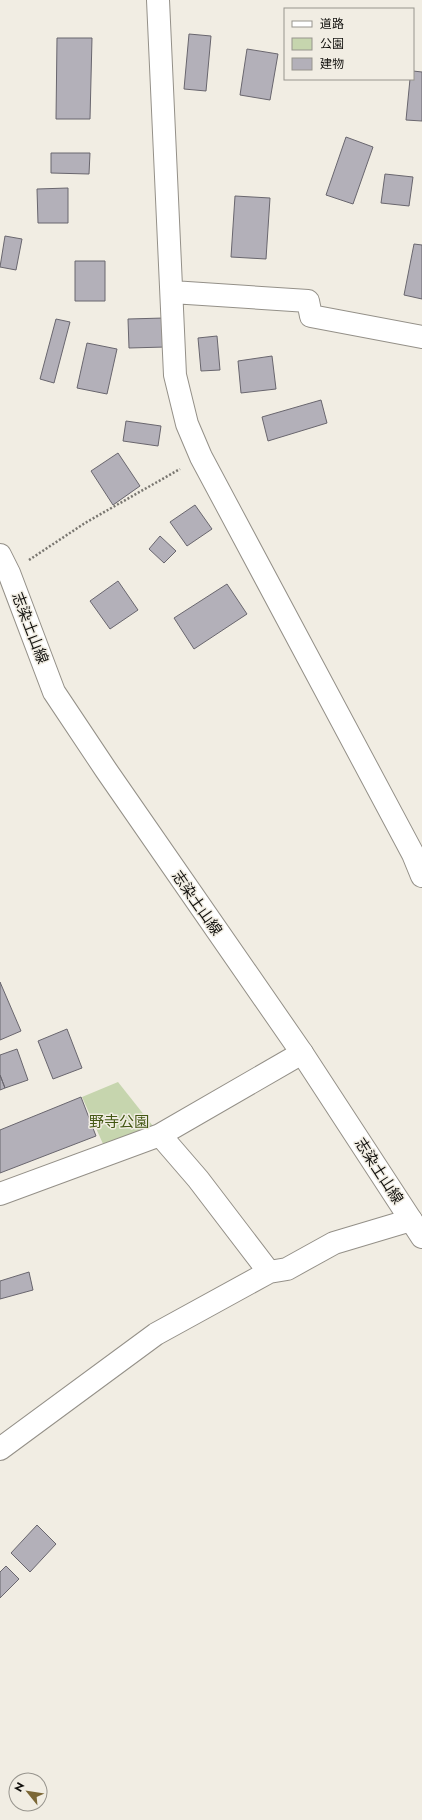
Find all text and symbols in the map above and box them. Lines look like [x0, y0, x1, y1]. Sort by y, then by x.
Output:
legend [284, 8, 414, 80]
text: 道路 [320, 15, 344, 33]
text: 公園 [320, 35, 344, 53]
text: 建物 [320, 55, 344, 73]
street label: 志染土山線 [6, 589, 54, 667]
street label: 志染土山線 [166, 866, 228, 940]
park label: 野寺公園 [89, 1111, 149, 1133]
street label: 志染土山線 [349, 1134, 409, 1208]
north arrow [8, 1772, 48, 1812]
text: N [10, 1779, 28, 1795]

